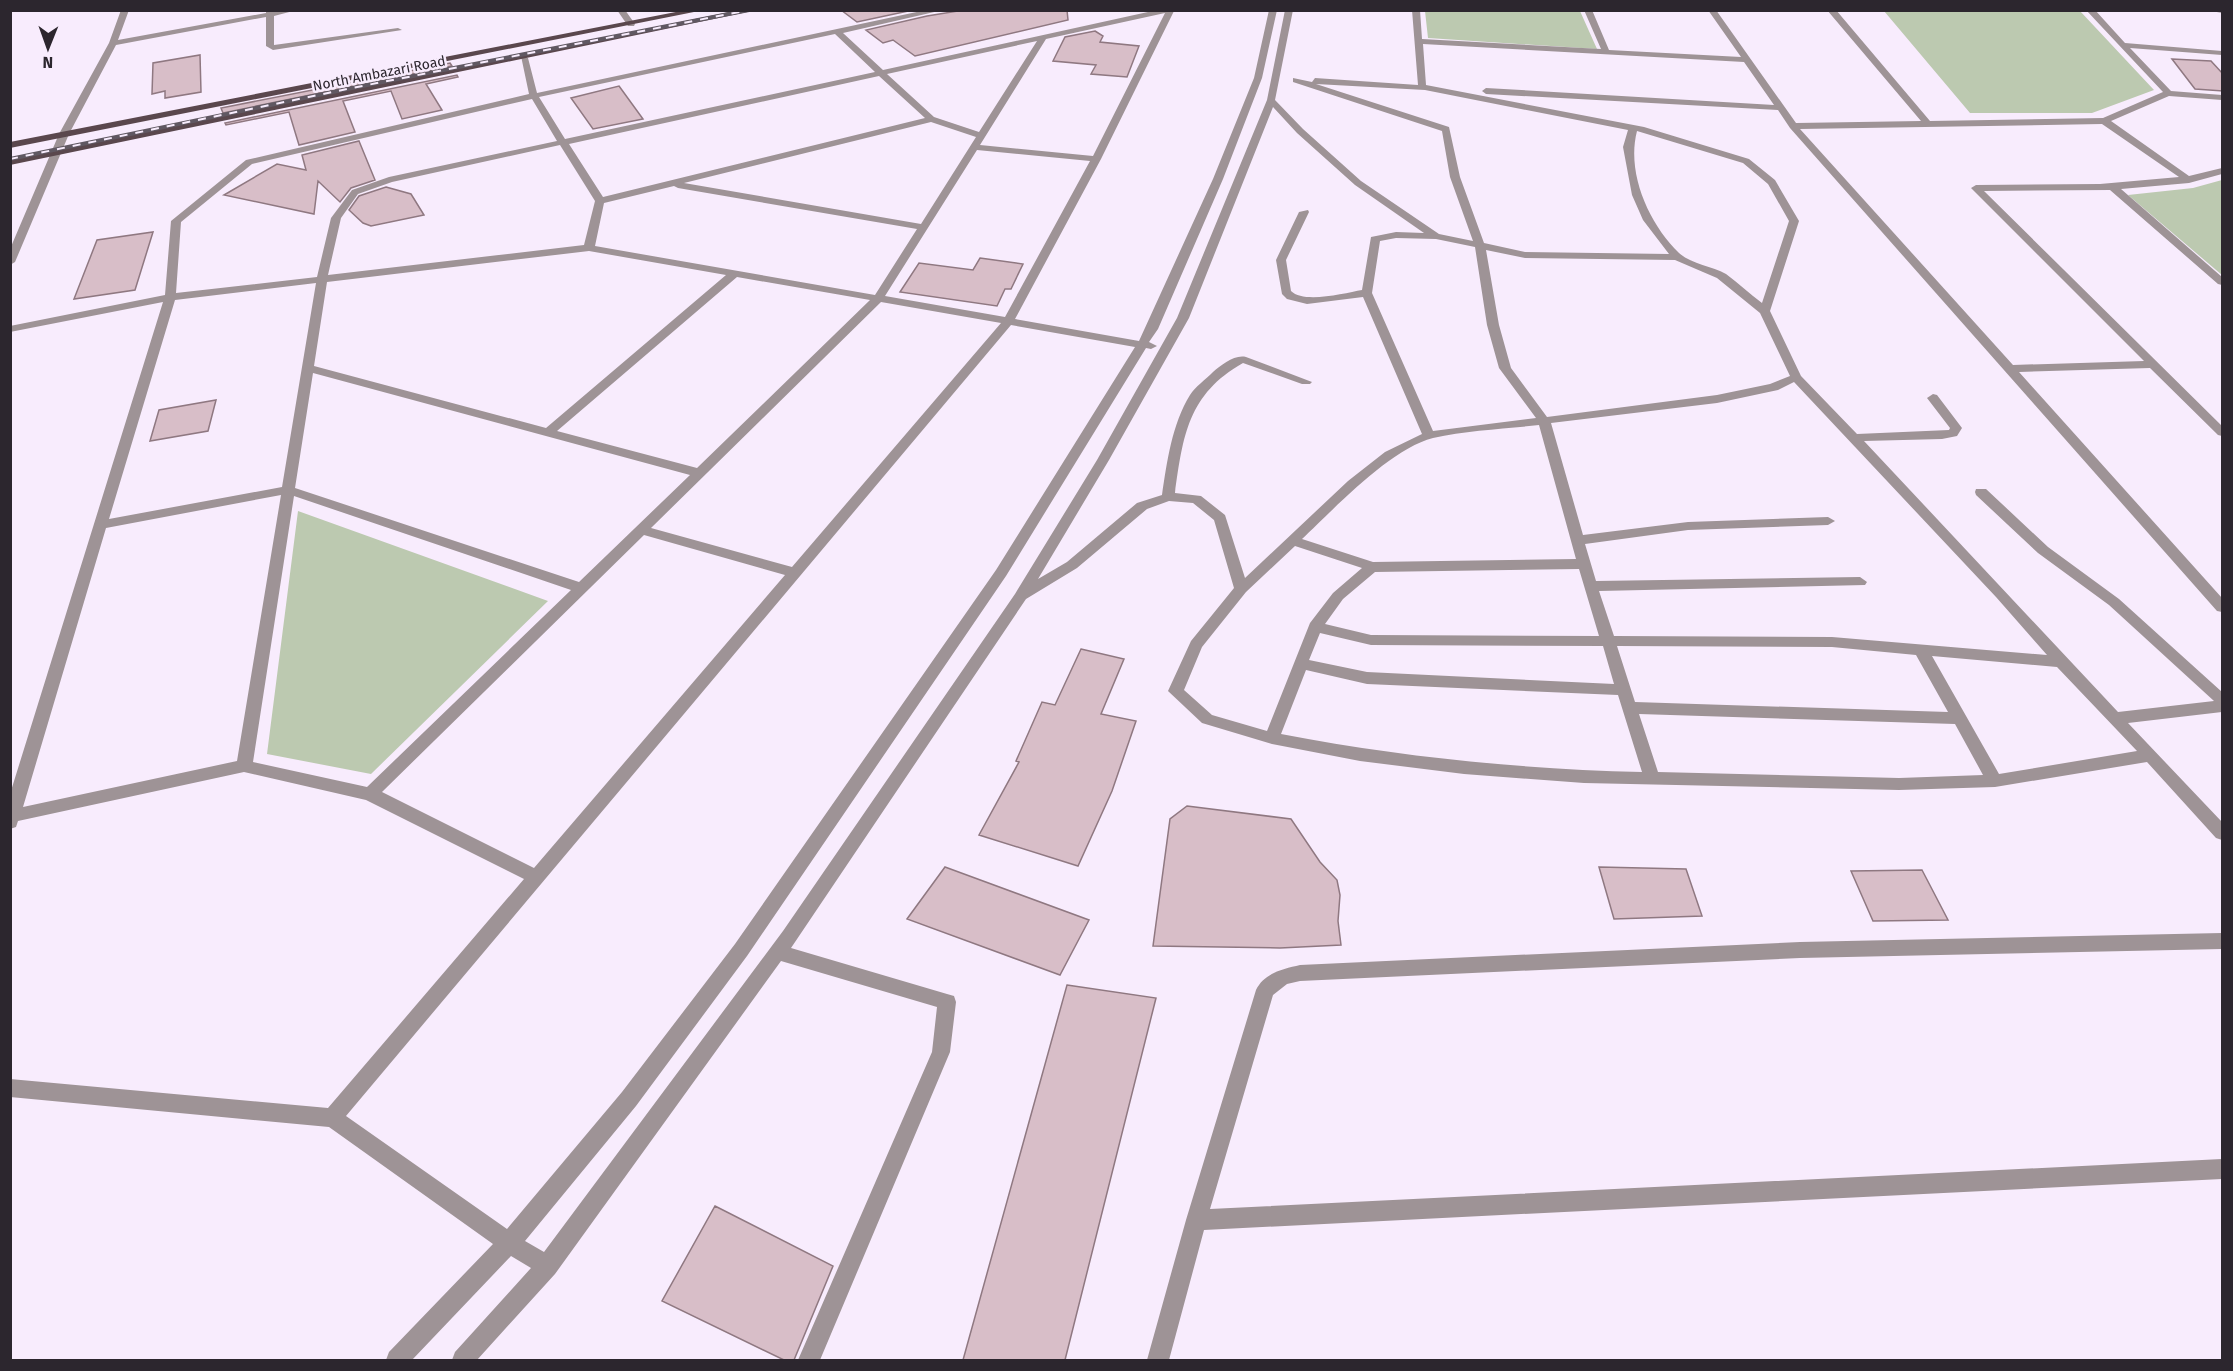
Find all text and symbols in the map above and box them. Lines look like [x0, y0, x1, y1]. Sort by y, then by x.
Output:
north arrow [18, 18, 78, 78]
street label: North Ambazari Road [311, 52, 447, 95]
text: N [42, 53, 53, 72]

